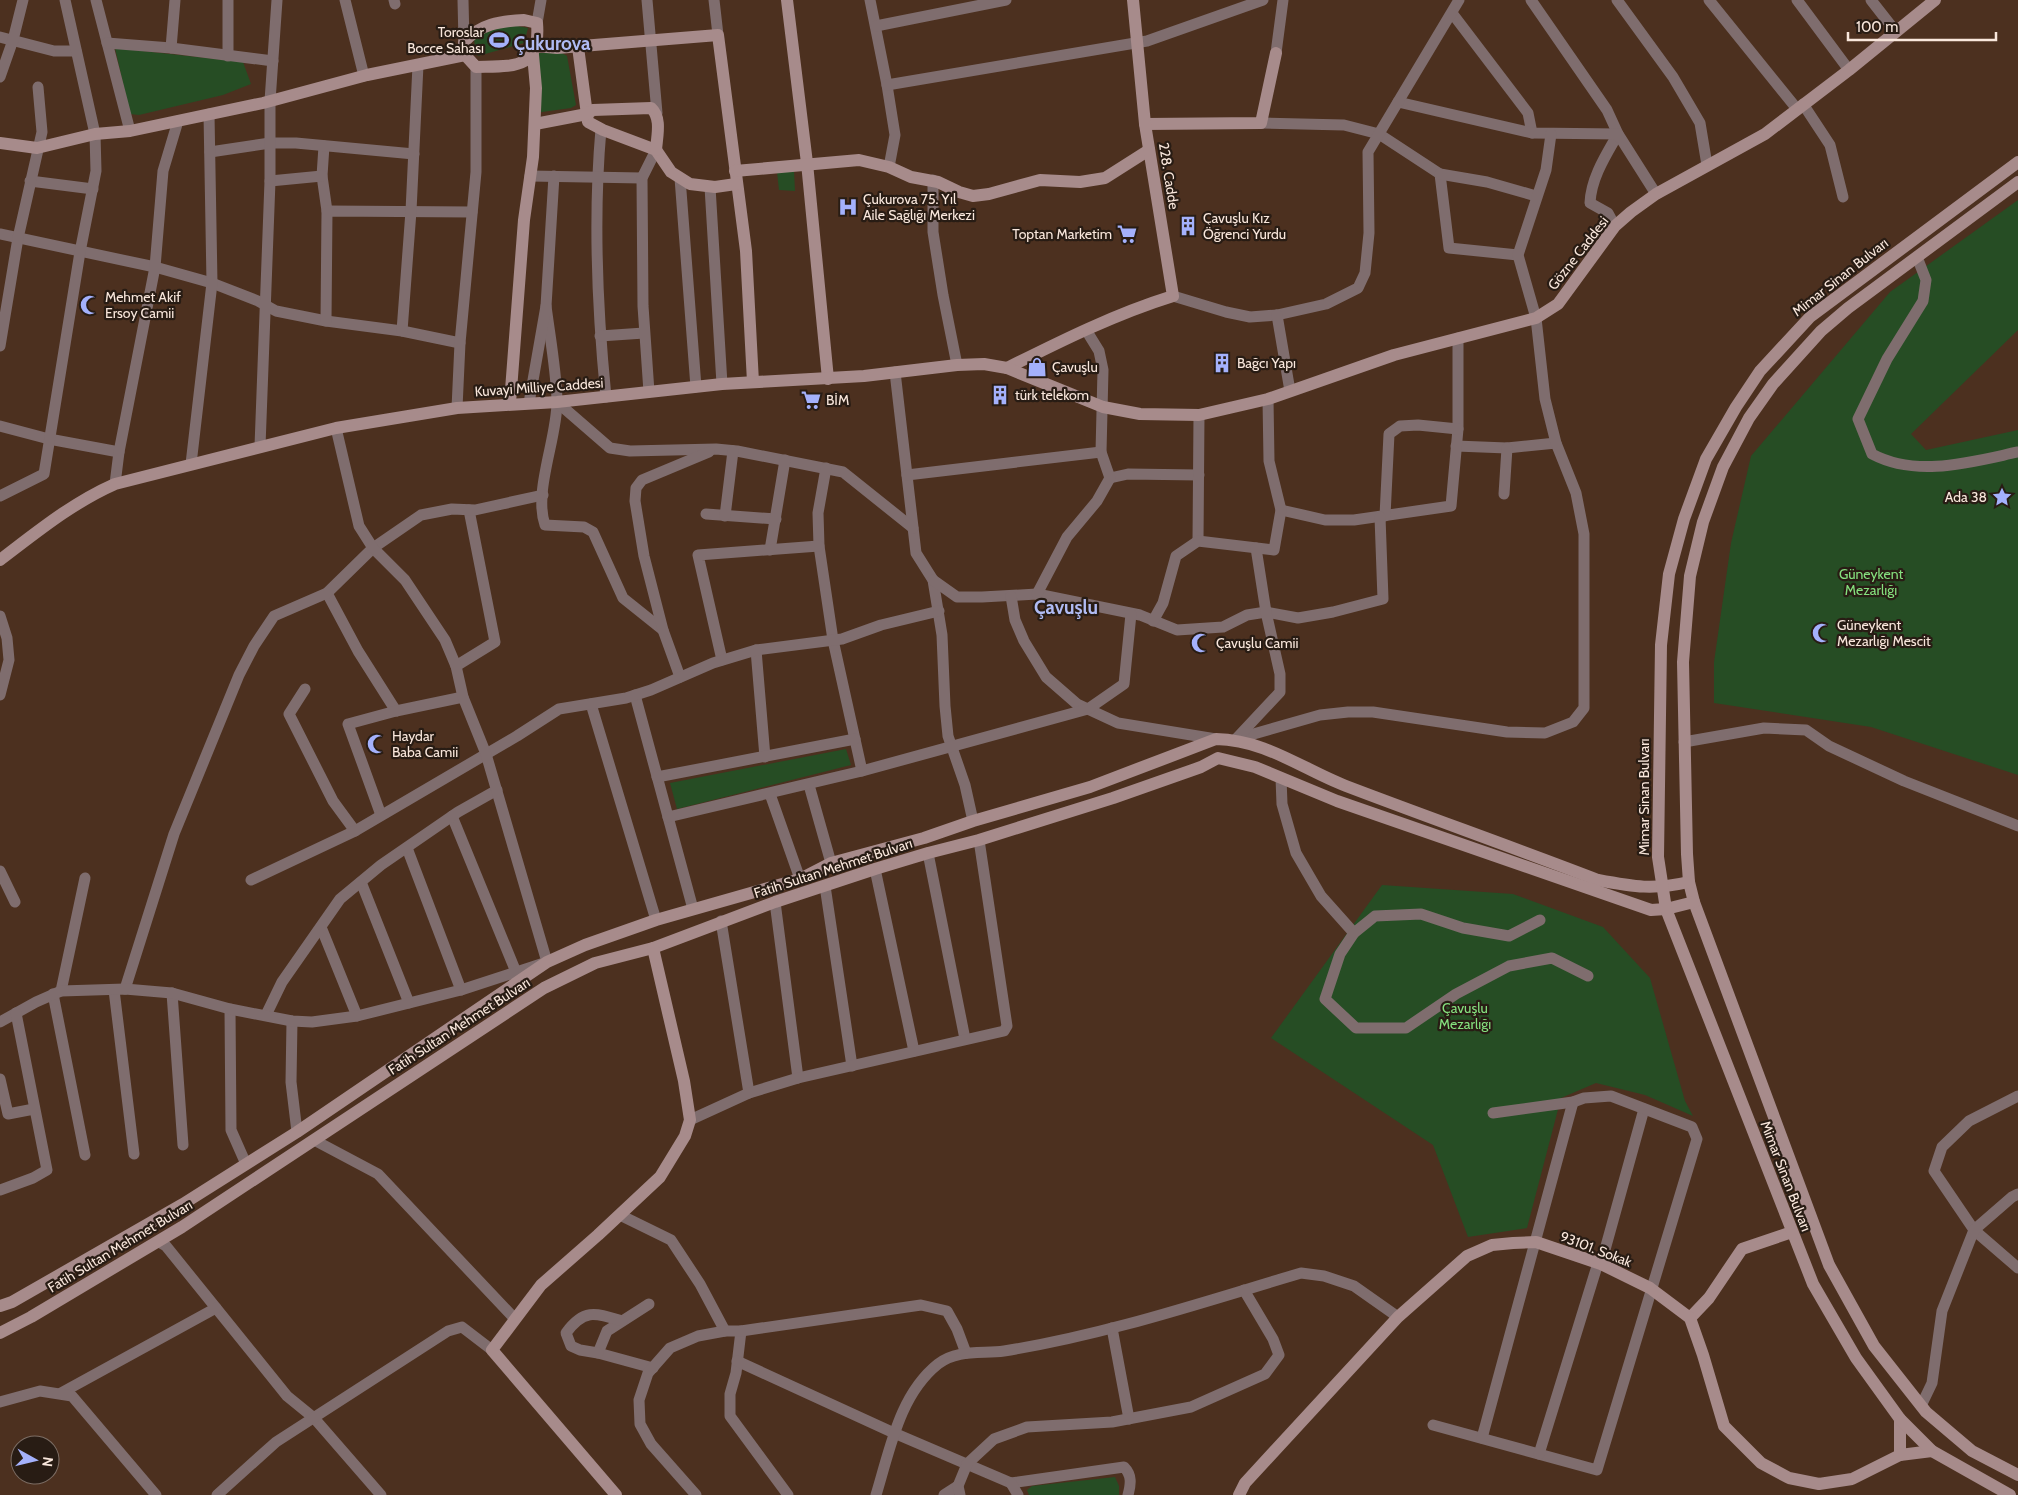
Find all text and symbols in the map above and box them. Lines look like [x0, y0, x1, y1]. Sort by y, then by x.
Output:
scale bar [1848, 10, 1996, 42]
text: 100 m [1856, 18, 1898, 36]
place label: Toroslar Bocce Sahası [407, 23, 485, 57]
sports icon: Toroslar Bocce Sahası [488, 29, 510, 51]
district label: Çukurova [513, 32, 591, 55]
street label: 228. Cadde [1155, 141, 1183, 211]
place label: Çukurova 75. Yıl Aile Sağlığı Merkezi [863, 190, 975, 224]
hospital icon: Çukurova 75. Yıl Aile Sağlığı Merkezi [837, 196, 859, 218]
place label: Çavuşlu Kız Öğrenci Yurdu [1203, 209, 1286, 243]
street label: Gözne Caddesi [1544, 213, 1612, 293]
building icon: Çavuşlu Kız Öğrenci Yurdu [1177, 215, 1199, 237]
supermarket icon: Toptan Marketim [1116, 223, 1138, 245]
place label: Toptan Marketim [1012, 225, 1112, 243]
street label: Mimar Sinan Bulvarı [1788, 234, 1892, 320]
place label: Mehmet Akif Ersoy Camii [105, 288, 181, 322]
mosque icon: Mehmet Akif Ersoy Camii [79, 294, 101, 316]
building icon: Bağcı Yapı [1211, 352, 1233, 374]
place label: Bağcı Yapı [1237, 354, 1296, 372]
shop icon: Çavuşlu [1026, 356, 1048, 378]
place label: Çavuşlu [1052, 358, 1098, 376]
street label: Kuvayi Milliye Caddesi [474, 374, 604, 400]
building icon: türk telekom [989, 384, 1011, 406]
place label: türk telekom [1015, 386, 1089, 404]
supermarket icon: BİM [800, 389, 822, 411]
place label: BİM [826, 391, 849, 409]
place icon: Ada 38 [1991, 486, 2013, 508]
place label: Ada 38 [1945, 488, 1987, 506]
park label: Güneykent Mezarlığı [1839, 565, 1903, 599]
district label: Çavuşlu [1034, 596, 1098, 619]
place label: Güneykent Mezarlığı Mescit [1837, 616, 1931, 650]
mosque icon: Güneykent Mezarlığı Mescit [1811, 622, 1833, 644]
mosque icon: Çavuşlu Camii [1190, 632, 1212, 654]
place label: Çavuşlu Camii [1216, 634, 1298, 652]
place label: Haydar Baba Camii [392, 727, 458, 761]
mosque icon: Haydar Baba Camii [366, 733, 388, 755]
street label: Mimar Sinan Bulvarı [1635, 738, 1653, 856]
street label: Fatih Sultan Mehmet Bulvarı [751, 834, 915, 902]
street label: Fatih Sultan Mehmet Bulvarı [385, 973, 533, 1079]
park label: Çavuşlu Mezarlığı [1439, 999, 1491, 1033]
street label: Mimar Sinan Bulvarı [1757, 1118, 1815, 1234]
street label: Fatih Sultan Mehmet Bulvarı [44, 1196, 196, 1296]
street label: 93101. Sokak [1558, 1227, 1635, 1271]
north arrow [10, 1435, 60, 1485]
text: N [38, 1456, 57, 1468]

